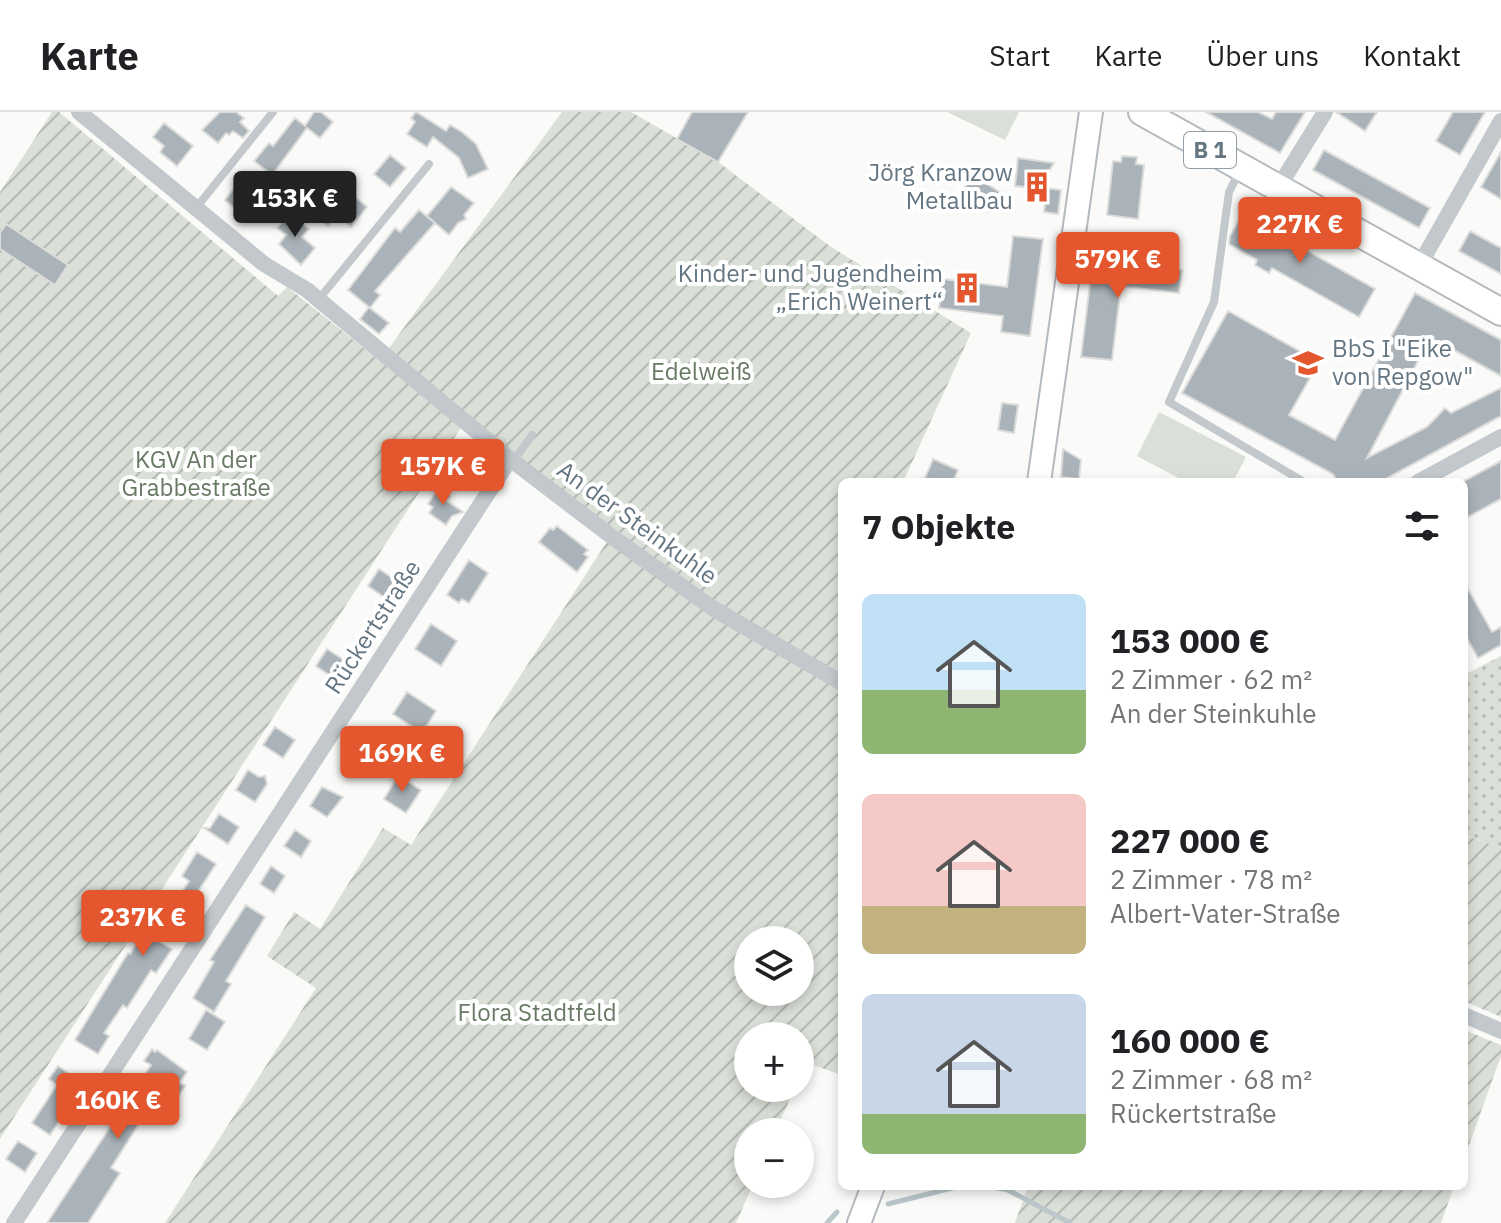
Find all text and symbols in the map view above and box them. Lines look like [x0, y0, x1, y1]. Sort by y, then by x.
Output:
text: Karte [40, 31, 139, 80]
text: Start [989, 37, 1051, 74]
text: Karte [1095, 37, 1162, 74]
text: Über uns [1206, 37, 1319, 74]
text: Kontakt [1363, 37, 1461, 74]
road number: B 1 [1184, 132, 1236, 168]
place label: Jörg Kranzow Metallbau [868, 156, 1013, 216]
building icon: Jörg Kranzow Metallbau [1020, 170, 1054, 204]
pin: 153K € [230, 171, 360, 239]
text: 153K € [251, 180, 339, 214]
pin: 227K € [1235, 197, 1365, 265]
text: 227K € [1256, 206, 1344, 240]
pin: 579K € [1053, 232, 1183, 300]
text: 579K € [1074, 241, 1162, 275]
place label: Kinder- und Jugendheim „Erich Weinert“ [678, 257, 943, 317]
building icon: Kinder- und Jugendheim „Erich Weinert“ [950, 271, 984, 305]
place label: BbS I "Eike von Repgow" [1332, 332, 1473, 392]
school or university icon: BbS I "Eike von Repgow" [1291, 346, 1325, 380]
park label: Edelweiß [651, 355, 751, 387]
pin: 157K € [378, 439, 508, 507]
park label: KGV An der Grabbestraße [121, 443, 271, 503]
text: 157K € [399, 448, 487, 482]
street label: An der Steinkuhle [551, 453, 724, 591]
text: 7 Objekte [862, 504, 1015, 548]
icon: filters [1400, 504, 1444, 548]
street label: Rückertstraße [317, 553, 427, 700]
text: 153 000 € [1110, 618, 1270, 662]
icon: home [926, 626, 1022, 722]
text: 2 Zimmer · 62 m² [1110, 662, 1312, 696]
text: An der Steinkuhle [1110, 696, 1317, 730]
pin: 169K € [337, 726, 467, 794]
text: 169K € [358, 735, 446, 769]
text: 227 000 € [1110, 818, 1270, 862]
icon: home [926, 826, 1022, 922]
text: 2 Zimmer · 78 m² [1110, 862, 1312, 896]
pin: 237K € [78, 890, 208, 958]
text: Albert-Vater-Straße [1110, 896, 1341, 930]
text: 237K € [99, 899, 187, 933]
map controls [734, 926, 814, 1198]
button: layers [734, 926, 814, 1006]
park label: Flora Stadtfeld [457, 996, 617, 1028]
text: 160 000 € [1110, 1018, 1270, 1062]
button: + [734, 1022, 814, 1102]
icon: home [926, 1026, 1022, 1122]
text: 2 Zimmer · 68 m² [1110, 1062, 1312, 1096]
pin: 160K € [53, 1073, 183, 1141]
text: 160K € [74, 1082, 162, 1116]
text: Rückertstraße [1110, 1096, 1277, 1130]
button: − [734, 1118, 814, 1198]

